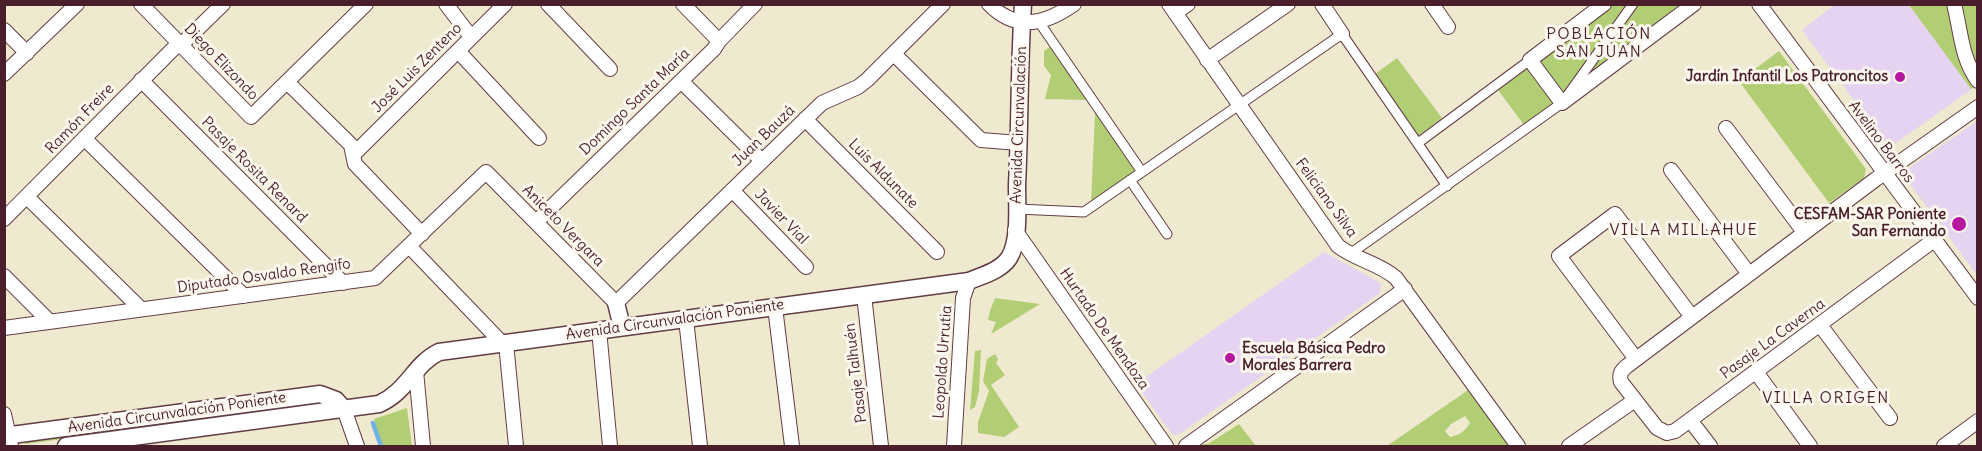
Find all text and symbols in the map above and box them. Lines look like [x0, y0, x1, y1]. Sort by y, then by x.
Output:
street label: José Luis Zenteno [368, 19, 466, 117]
street label: Diego Elizondo [180, 20, 262, 104]
district label: POBLACIÓN SAN JUAN [1546, 24, 1652, 62]
street label: Domingo Santa María [576, 45, 694, 159]
street label: Avenida Circunvalación [1007, 46, 1031, 204]
place label: Jardín Infantil Los Patroncitos [1686, 68, 1888, 86]
marker: Jardín Infantil Los Patroncitos [1893, 70, 1907, 84]
street label: Ramón Freire [42, 80, 118, 158]
street label: Avelino Barros [1844, 97, 1918, 187]
street label: Juan Bauzá [729, 102, 799, 170]
street label: Pasaje Rosita Renard [197, 113, 311, 227]
street label: Luis Aldunate [844, 135, 922, 213]
street label: Feliciano Silva [1291, 155, 1361, 241]
street label: Aniceto Vergara [518, 181, 608, 271]
street label: Javier Vial [750, 186, 812, 248]
place label: CESFAM-SAR Poniente San Fernando [1794, 206, 1946, 241]
marker: CESFAM-SAR Poniente San Fernando [1950, 215, 1968, 233]
district label: VILLA MILLAHUE [1610, 220, 1758, 240]
street label: Diputado Osvaldo Rengifo [176, 255, 352, 297]
street label: Hurtado De Mendoza [1055, 265, 1153, 393]
street label: Pasaje La Caverna [1717, 295, 1829, 383]
street label: Avenida Circunvalación Poniente [565, 296, 785, 344]
street label: Leopoldo Urrutia [930, 305, 956, 419]
street label: Pasaje Talhuén [841, 322, 871, 424]
place label: Escuela Básica Pedro Morales Barrera [1242, 340, 1386, 375]
marker: Escuela Básica Pedro Morales Barrera [1223, 351, 1237, 365]
district label: VILLA ORIGEN [1762, 388, 1890, 408]
street label: Avenida Circunvalación Poniente [67, 389, 287, 437]

